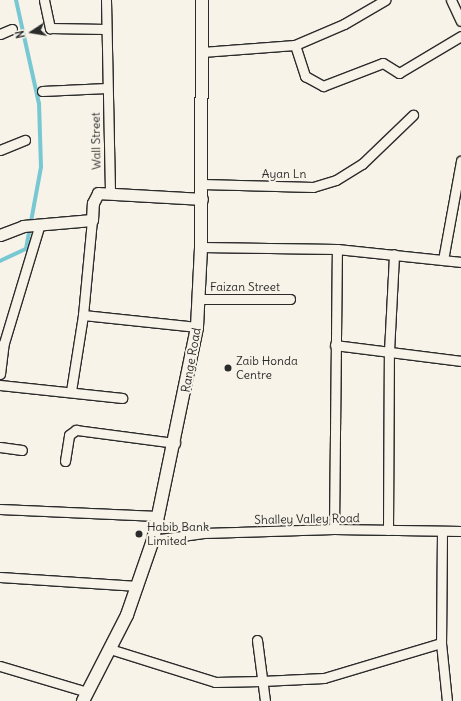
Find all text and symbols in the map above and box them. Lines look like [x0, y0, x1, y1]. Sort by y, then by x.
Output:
north arrow [12, 12, 52, 52]
text: N [13, 29, 28, 40]
street label: Wall Street [88, 112, 104, 170]
street label: Ayan Ln [262, 167, 306, 181]
street label: Faizan Street [210, 280, 280, 294]
street label: Range Road [178, 326, 204, 394]
place label: Zaib Honda Centre [236, 354, 298, 382]
marker: Zaib Honda Centre [223, 363, 233, 373]
street label: Shalley Valley Road [254, 511, 360, 527]
place label: Habib Bank Limited [147, 520, 209, 548]
marker: Habib Bank Limited [134, 529, 144, 539]

